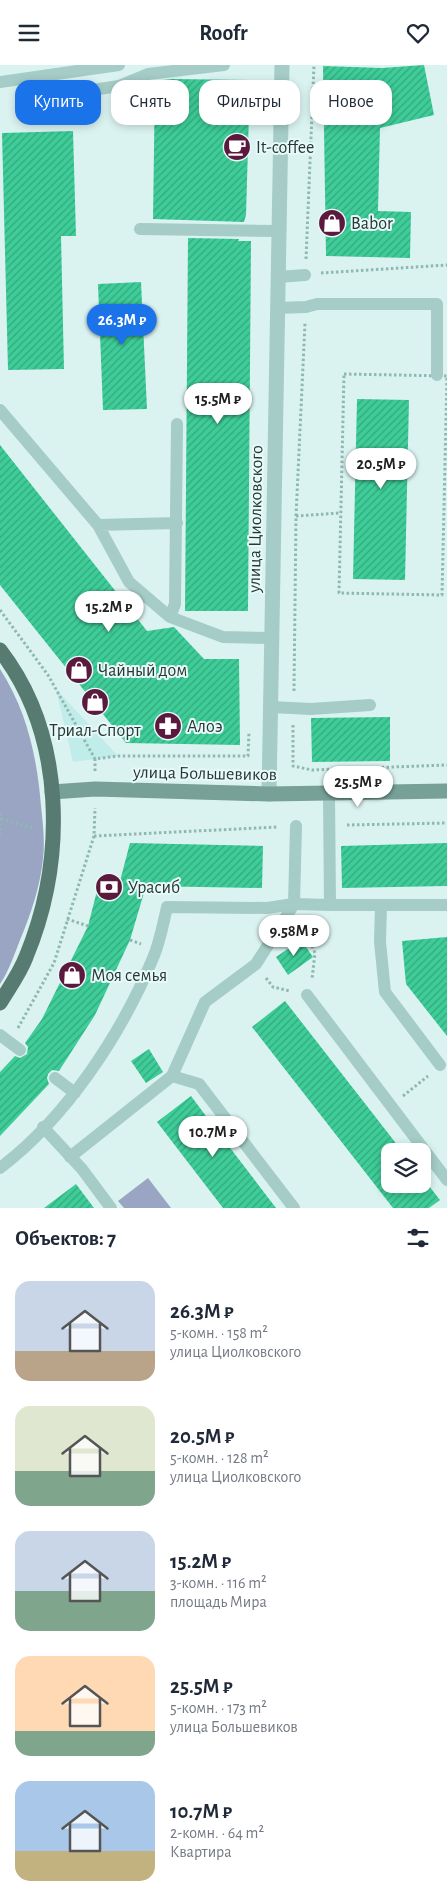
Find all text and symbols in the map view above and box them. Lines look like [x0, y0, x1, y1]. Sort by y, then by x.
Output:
icon: menu [15, 19, 43, 47]
icon: heart [404, 19, 432, 47]
text: Roofr [199, 22, 248, 44]
chip: Купить [15, 80, 101, 125]
chip: Снять [111, 80, 189, 125]
chip: Фильтры [199, 80, 300, 125]
chip: Новое [310, 80, 392, 125]
cafe icon: It-coffee [222, 132, 252, 162]
place label: It-coffee [256, 139, 314, 157]
shop icon: Babor [317, 208, 347, 238]
place label: Babor [351, 215, 393, 233]
pin: 26.3M ₽ [76, 303, 168, 346]
text: 26.3M ₽ [98, 312, 146, 328]
pin: 15.5M ₽ [172, 383, 264, 425]
text: 15.5M ₽ [195, 391, 241, 407]
street label: улица Циолковского [246, 445, 266, 594]
pin: 20.5M ₽ [335, 447, 427, 490]
text: 20.5M ₽ [356, 456, 406, 472]
pin: 15.2M ₽ [63, 591, 155, 633]
text: 15.2M ₽ [86, 599, 132, 615]
shop icon: Чайный дом [64, 655, 94, 685]
place label: Чайный дом [98, 662, 187, 680]
shop icon: Триал-Спорт [80, 687, 110, 717]
pharmacy icon: Алоэ [153, 711, 183, 741]
place label: Алоэ [187, 718, 223, 736]
place label: Триал-Спорт [49, 722, 141, 740]
street label: улица Большевиков [132, 764, 277, 784]
pin: 25.5M ₽ [312, 765, 404, 808]
text: 25.5M ₽ [334, 774, 382, 790]
bank icon: Урасиб [94, 872, 124, 902]
place label: Урасиб [128, 878, 180, 897]
pin: 9.58M ₽ [248, 915, 340, 957]
text: 9.58M ₽ [270, 923, 318, 939]
shop icon: Моя семья [57, 960, 87, 990]
place label: Моя семья [91, 967, 167, 985]
pin: 10.7M ₽ [167, 1115, 259, 1158]
text: 10.7M ₽ [189, 1124, 237, 1140]
map controls [381, 1143, 431, 1193]
button: layers [381, 1143, 431, 1193]
icon: filters [404, 1224, 432, 1252]
text: Объектов: 7 [15, 1228, 116, 1249]
icon: home [55, 1301, 115, 1361]
text: 26.3M ₽ [170, 1301, 234, 1322]
text: 5-комн. · 158 m² [170, 1325, 268, 1341]
text: улица Циолковского [170, 1344, 301, 1360]
icon: home [55, 1426, 115, 1486]
text: 20.5M ₽ [170, 1426, 234, 1447]
text: 5-комн. · 128 m² [170, 1450, 269, 1466]
text: улица Циолковского [170, 1469, 301, 1485]
icon: home [55, 1551, 115, 1611]
text: 15.2M ₽ [170, 1551, 231, 1572]
text: 3-комн. · 116 m² [170, 1575, 267, 1591]
text: площадь Мира [170, 1594, 267, 1610]
icon: home [55, 1676, 115, 1736]
text: 25.5M ₽ [170, 1676, 233, 1697]
text: 5-комн. · 173 m² [170, 1700, 267, 1716]
text: улица Большевиков [170, 1719, 298, 1735]
icon: home [55, 1801, 115, 1861]
text: 10.7M ₽ [170, 1801, 232, 1822]
text: 2-комн. · 64 m² [170, 1825, 264, 1841]
text: Квартира [170, 1844, 232, 1860]

